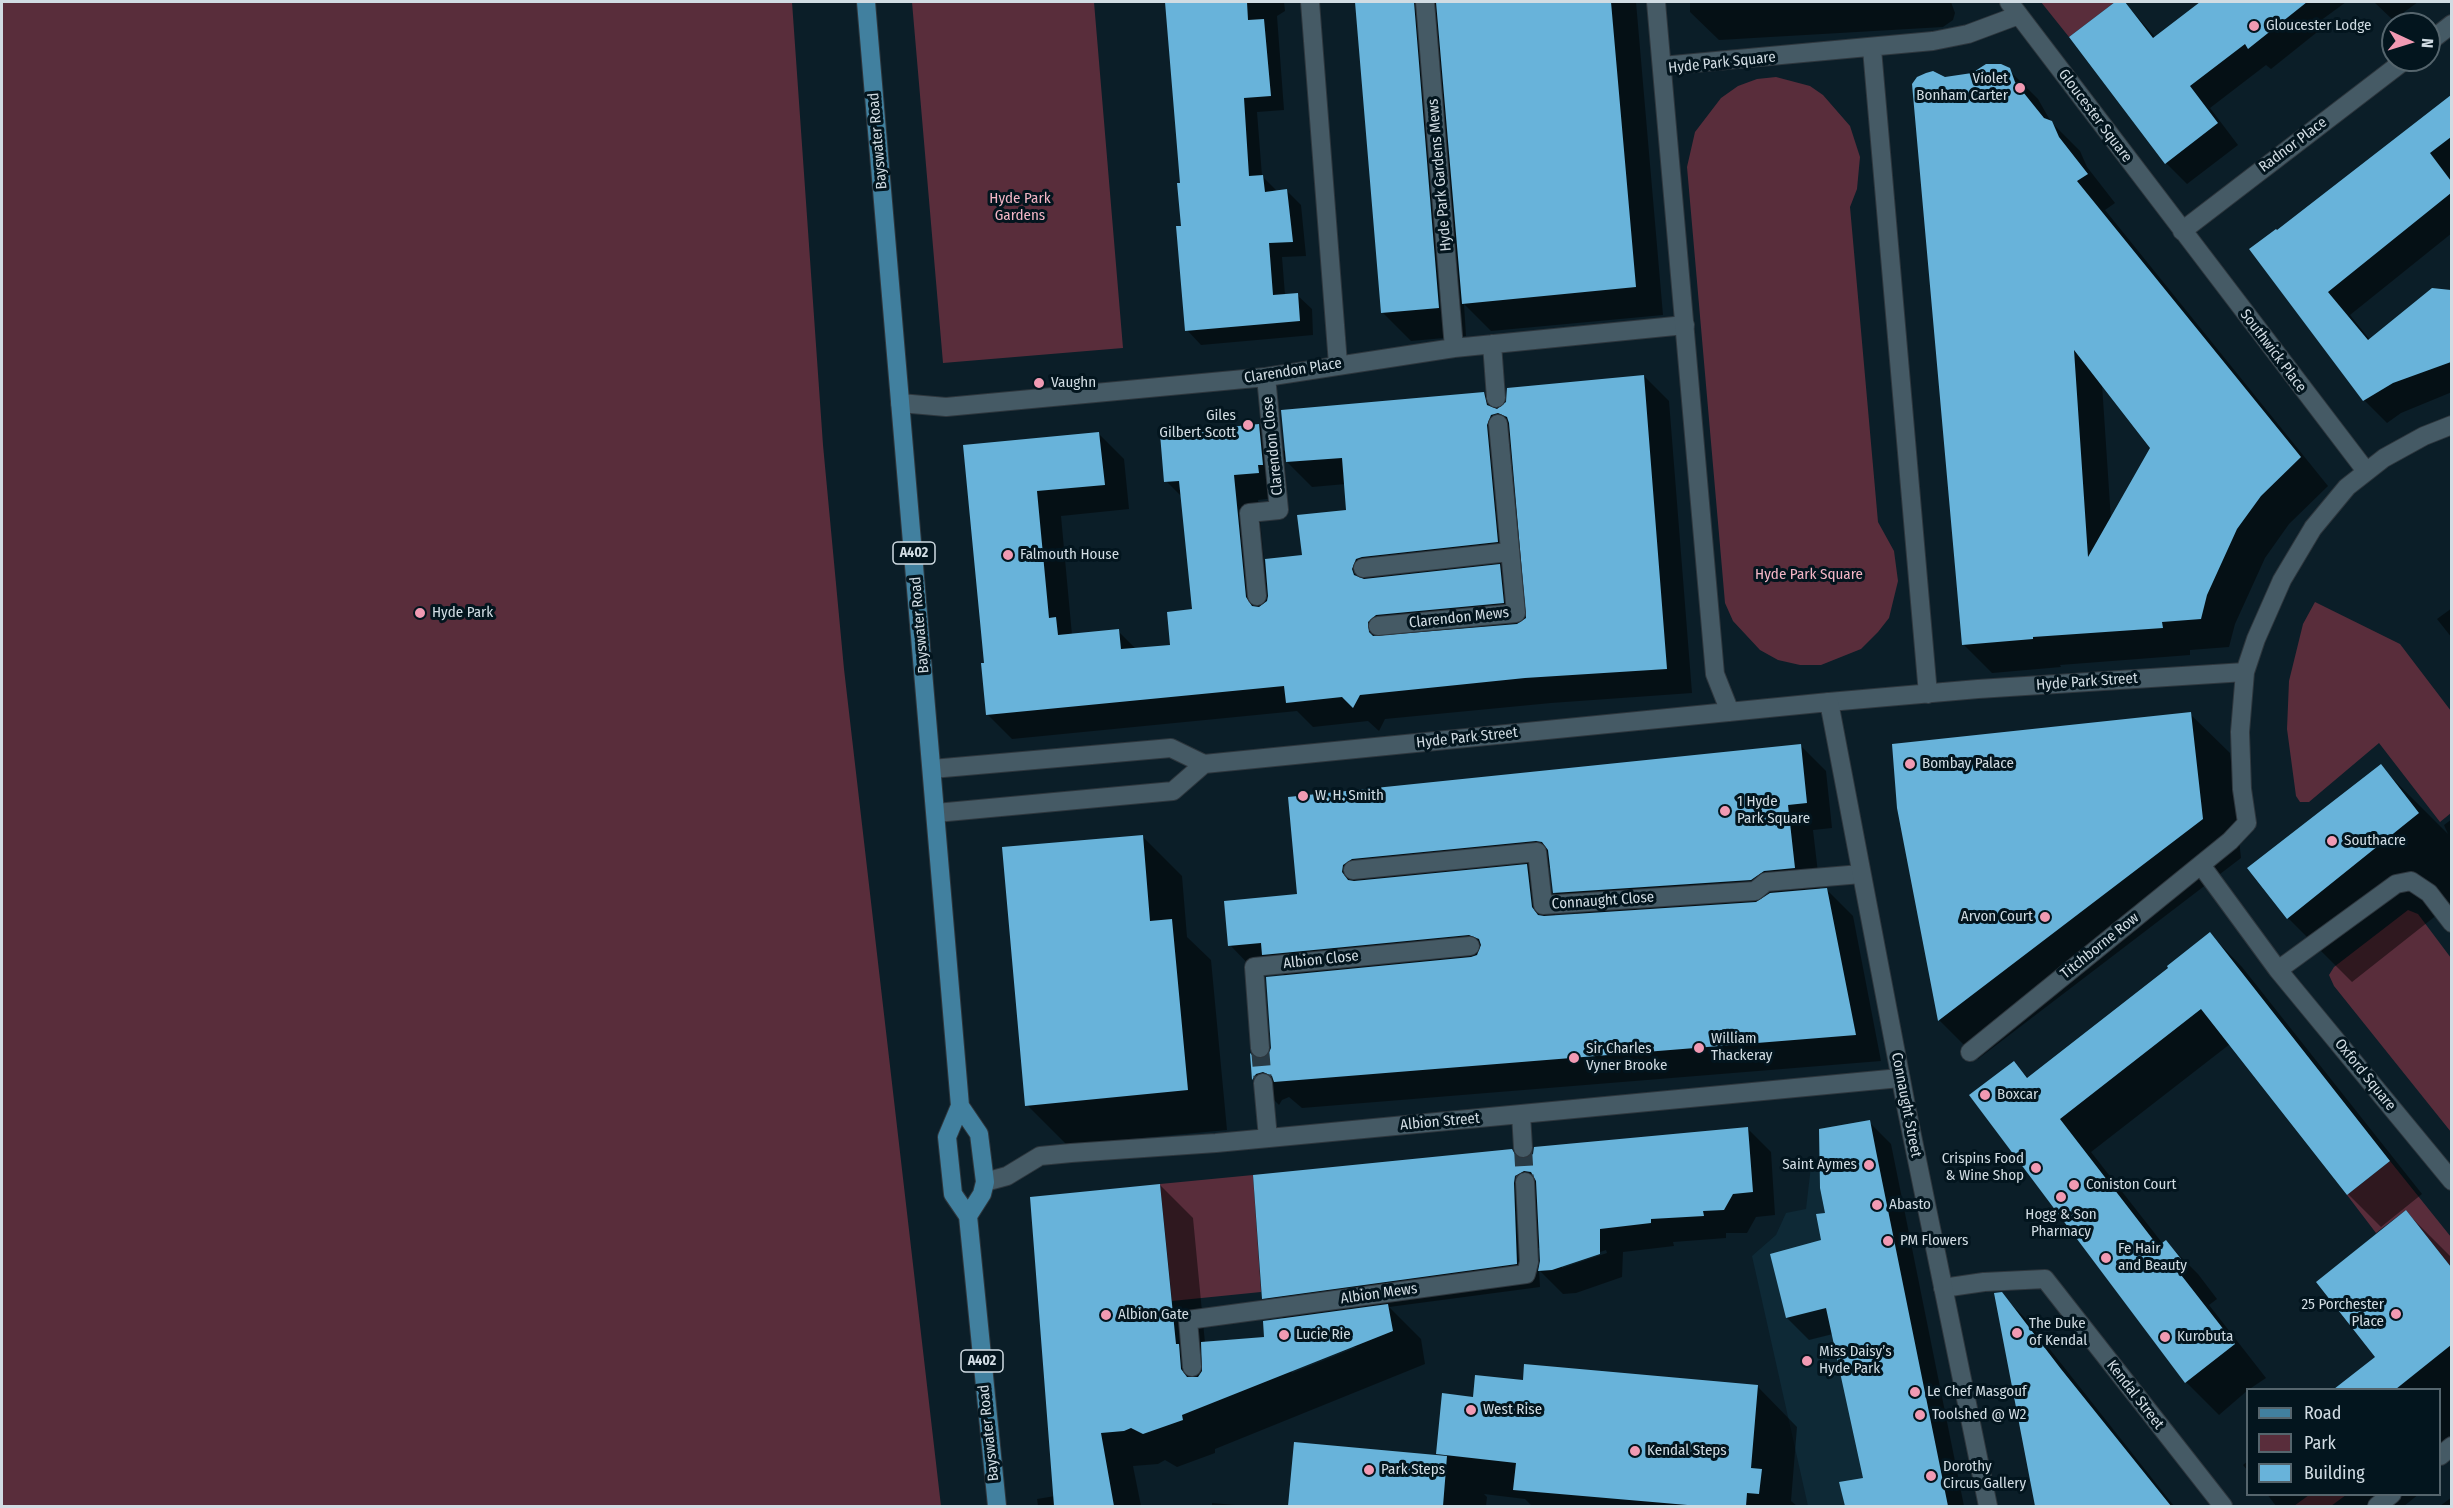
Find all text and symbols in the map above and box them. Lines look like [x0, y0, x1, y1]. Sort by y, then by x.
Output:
north arrow [2381, 12, 2441, 72]
place label: Gloucester Lodge [2266, 17, 2371, 35]
marker: Gloucester Lodge [2247, 19, 2261, 33]
text: N [2418, 38, 2437, 49]
street label: Hyde Park Square [1667, 48, 1777, 78]
street label: Gloucester Square [2054, 66, 2136, 166]
place label: Violet Bonham Carter [1916, 70, 2008, 105]
marker: Violet Bonham Carter [2013, 81, 2027, 95]
street label: Bayswater Road [865, 92, 891, 190]
street label: Hyde Park Gardens Mews [1424, 98, 1456, 252]
street label: Radnor Place [2255, 114, 2331, 176]
park label: Hyde Park Gardens [989, 190, 1051, 225]
street label: Southwick Place [2236, 306, 2310, 396]
street label: Clarendon Place [1243, 354, 1343, 388]
place label: Vaughn [1051, 374, 1096, 392]
marker: Vaughn [1032, 376, 1046, 390]
street label: Clarendon Close [1259, 396, 1287, 496]
place label: Giles Gilbert Scott [1159, 407, 1236, 442]
marker: Giles Gilbert Scott [1241, 418, 1255, 432]
road number: A402 [893, 542, 935, 564]
place label: Falmouth House [1020, 546, 1119, 564]
marker: Falmouth House [1001, 548, 1015, 562]
park label: Hyde Park Square [1755, 566, 1863, 584]
street label: Bayswater Road [907, 576, 933, 674]
place label: Hyde Park [432, 604, 493, 622]
street label: Clarendon Mews [1408, 604, 1510, 632]
marker: Hyde Park [413, 606, 427, 620]
street label: Hyde Park Street [2036, 669, 2138, 695]
street label: Hyde Park Street [1415, 724, 1519, 752]
place label: Bombay Palace [1922, 755, 2014, 773]
marker: Bombay Palace [1903, 757, 1917, 771]
place label: W. H. Smith [1315, 787, 1384, 805]
marker: W. H. Smith [1296, 789, 1310, 803]
place label: 1 Hyde Park Square [1737, 793, 1810, 828]
marker: 1 Hyde Park Square [1718, 804, 1732, 818]
place label: Southacre [2344, 832, 2406, 850]
marker: Southacre [2325, 834, 2339, 848]
street label: Connaught Close [1551, 888, 1655, 914]
place label: Arvon Court [1961, 908, 2033, 926]
street label: Titchborne Row [2057, 909, 2143, 983]
marker: Arvon Court [2038, 910, 2052, 924]
street label: Albion Close [1282, 947, 1360, 973]
place label: William Thackeray [1711, 1030, 1772, 1065]
street label: Oxford Square [2330, 1035, 2400, 1115]
place label: Sir Charles Vyner Brooke [1586, 1040, 1667, 1075]
marker: William Thackeray [1692, 1041, 1706, 1055]
marker: Sir Charles Vyner Brooke [1567, 1051, 1581, 1065]
street label: Connaught Street [1887, 1051, 1925, 1159]
place label: Boxcar [1997, 1086, 2038, 1104]
marker: Boxcar [1978, 1088, 1992, 1102]
street label: Albion Street [1399, 1110, 1481, 1134]
place label: Crispins Food & Wine Shop [1942, 1150, 2024, 1185]
place label: Saint Aymes [1782, 1156, 1857, 1174]
marker: Saint Aymes [1862, 1158, 1876, 1172]
marker: Crispins Food & Wine Shop [2029, 1161, 2043, 1175]
place label: Coniston Court [2086, 1176, 2176, 1194]
marker: Coniston Court [2067, 1178, 2081, 1192]
marker: Hogg & Son Pharmacy [2054, 1190, 2068, 1204]
place label: Abasto [1889, 1196, 1931, 1214]
marker: Abasto [1870, 1198, 1884, 1212]
place label: Hogg & Son Pharmacy [2025, 1206, 2097, 1241]
place label: PM Flowers [1900, 1232, 1968, 1250]
marker: PM Flowers [1881, 1234, 1895, 1248]
place label: Fe Hair and Beauty [2118, 1240, 2187, 1275]
marker: Fe Hair and Beauty [2099, 1251, 2113, 1265]
street label: Albion Mews [1340, 1280, 1418, 1308]
place label: 25 Porchester Place [2301, 1296, 2384, 1331]
place label: Albion Gate [1118, 1306, 1189, 1324]
marker: 25 Porchester Place [2389, 1307, 2403, 1321]
marker: Albion Gate [1099, 1308, 1113, 1322]
place label: The Duke of Kendal [2029, 1315, 2087, 1350]
place label: Lucie Rie [1296, 1326, 1351, 1344]
marker: The Duke of Kendal [2010, 1326, 2024, 1340]
marker: Lucie Rie [1277, 1328, 1291, 1342]
place label: Kurobuta [2177, 1328, 2233, 1346]
marker: Kurobuta [2158, 1330, 2172, 1344]
place label: Miss Daisy’s Hyde Park [1819, 1343, 1892, 1378]
road number: A402 [961, 1350, 1003, 1372]
marker: Miss Daisy’s Hyde Park [1800, 1354, 1814, 1368]
street label: Kendal Street [2102, 1357, 2168, 1433]
place label: Le Chef Masgouf [1927, 1383, 2027, 1401]
street label: Bayswater Road [975, 1384, 1003, 1482]
marker: Le Chef Masgouf [1908, 1385, 1922, 1399]
legend [2246, 1388, 2441, 1496]
place label: West Rise [1483, 1401, 1542, 1419]
text: Road [2304, 1402, 2341, 1424]
marker: West Rise [1464, 1403, 1478, 1417]
place label: Toolshed @ W2 [1932, 1406, 2026, 1424]
marker: Toolshed @ W2 [1913, 1408, 1927, 1422]
text: Park [2304, 1432, 2336, 1454]
place label: Kendal Steps [1647, 1442, 1727, 1460]
marker: Kendal Steps [1628, 1444, 1642, 1458]
place label: Dorothy Circus Gallery [1943, 1458, 2026, 1493]
place label: Park Steps [1381, 1461, 1445, 1479]
text: Building [2304, 1462, 2365, 1484]
marker: Park Steps [1362, 1463, 1376, 1477]
marker: Dorothy Circus Gallery [1924, 1469, 1938, 1483]

